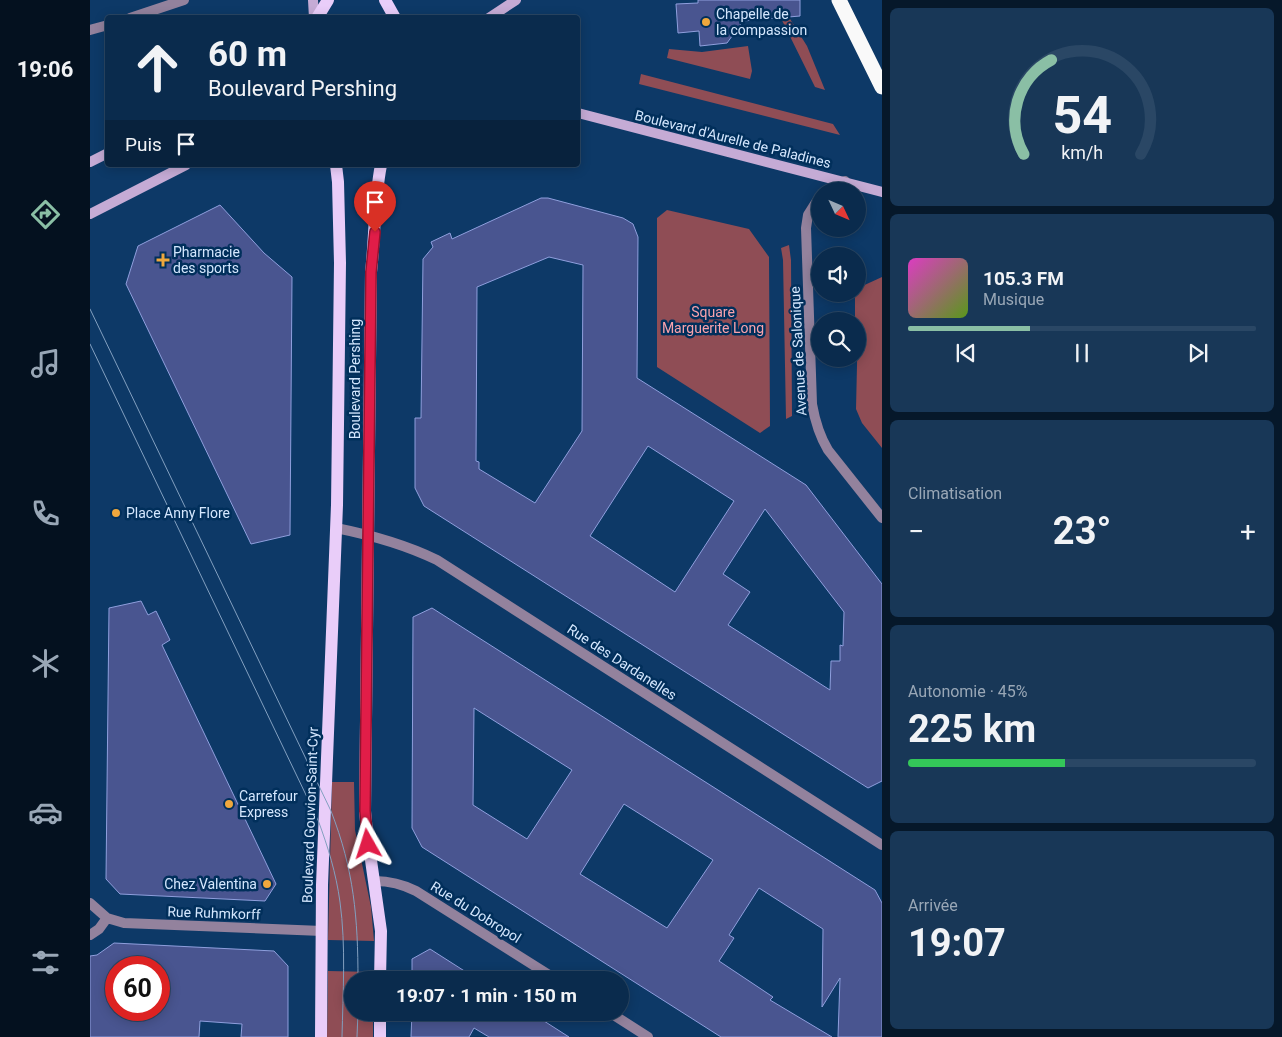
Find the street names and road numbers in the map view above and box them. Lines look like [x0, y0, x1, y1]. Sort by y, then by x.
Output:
street label: Boulevard d'Aurelle de Paladines [633, 107, 833, 171]
street label: Avenue de Salonique [787, 286, 809, 416]
street label: Boulevard Pershing [347, 319, 363, 439]
street label: Rue des Dardanelles [564, 621, 680, 703]
street label: Boulevard Gouvion-Saint-Cyr [299, 726, 321, 903]
street label: Rue du Dobropol [428, 878, 524, 946]
street label: Rue Ruhmkorff [167, 903, 261, 923]

